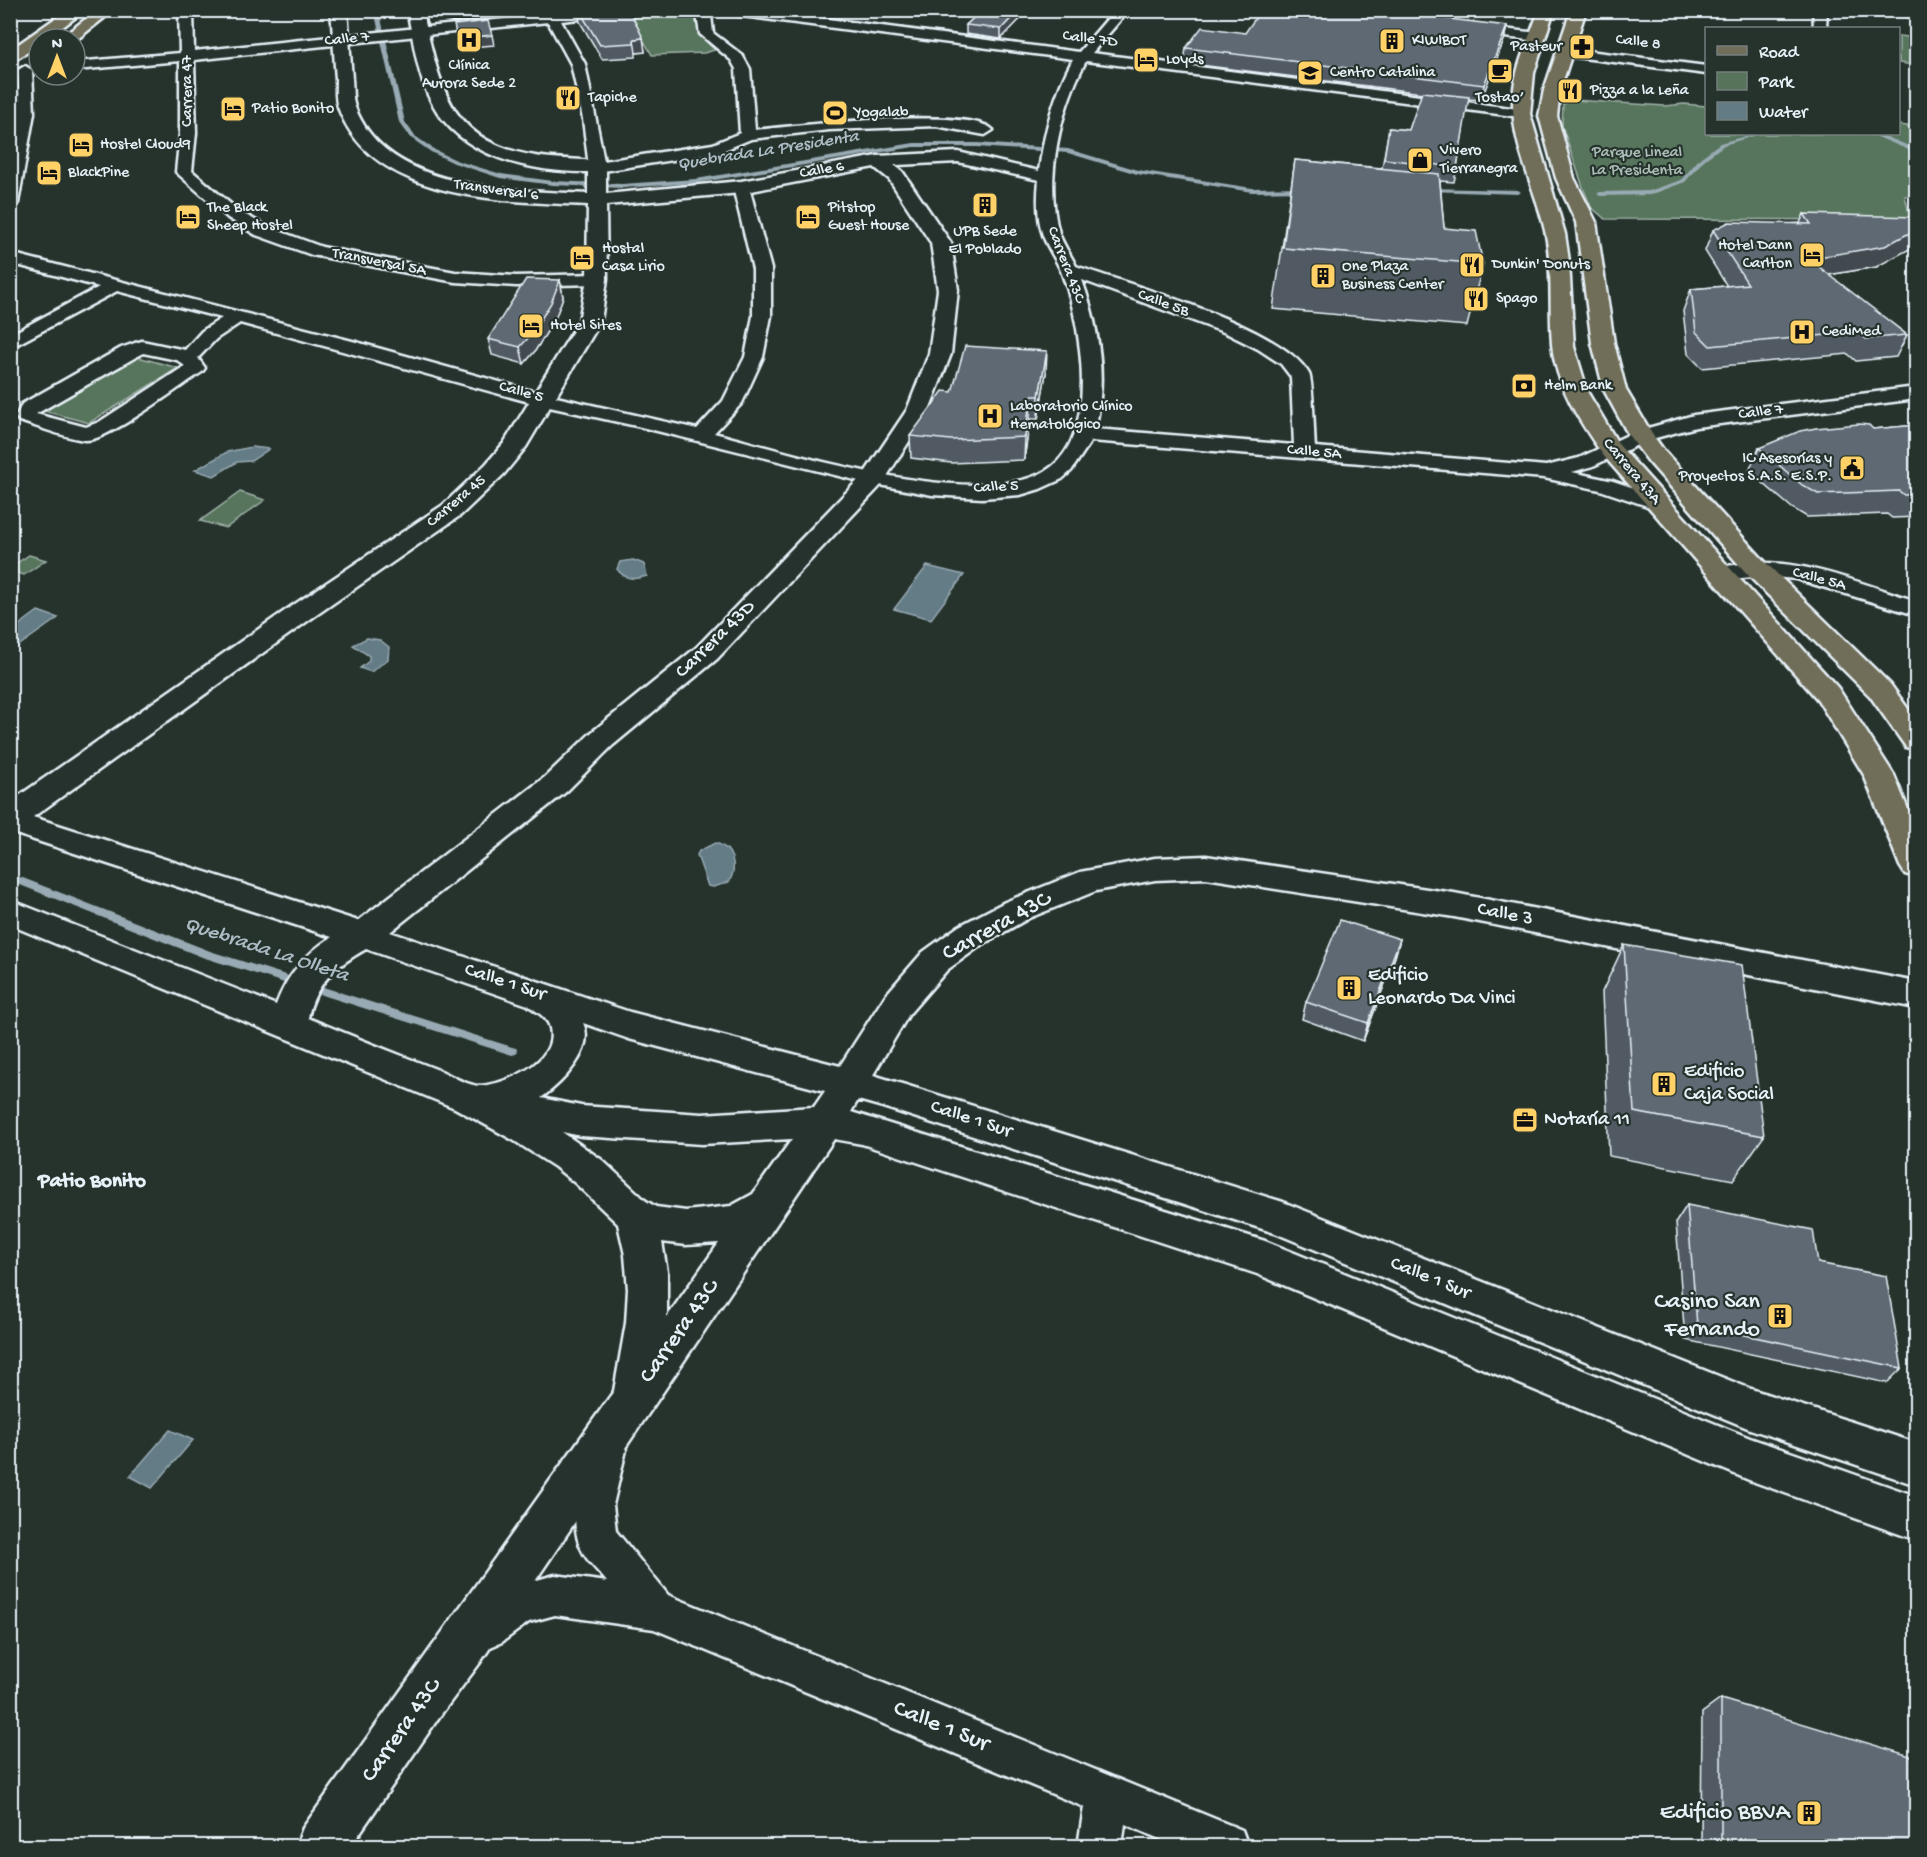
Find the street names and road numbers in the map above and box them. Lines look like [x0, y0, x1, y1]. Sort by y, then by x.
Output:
street label: Calle 7D [1061, 27, 1119, 53]
street label: Calle 7 [324, 28, 371, 52]
street label: Calle 8 [1614, 31, 1662, 55]
street label: Carrera 47 [179, 55, 198, 127]
street label: Calle 6 [798, 158, 847, 184]
street label: Transversal 6 [451, 176, 540, 206]
street label: Carrera 43C [1042, 224, 1089, 307]
street label: Transversal 5A [330, 244, 429, 282]
street label: Calle 5B [1135, 286, 1192, 322]
street label: Calle 5 [497, 378, 545, 408]
street label: Calle 7 [1738, 401, 1785, 425]
street label: Carrera 43A [1598, 435, 1665, 510]
street label: Calle 5A [1286, 441, 1344, 465]
street label: Carrera 45 [424, 472, 490, 532]
street label: Calle 5 [973, 477, 1019, 499]
street label: Calle 5A [1790, 564, 1849, 597]
street label: Carrera 43D [671, 596, 761, 684]
street label: Carrera 43C [937, 884, 1058, 969]
street label: Calle 3 [1475, 898, 1535, 932]
street label: Calle 1 Sur [461, 959, 550, 1008]
street label: Calle 1 Sur [927, 1096, 1016, 1145]
street label: Calle 1 Sur [1387, 1253, 1475, 1306]
street label: Carrera 43C [634, 1273, 727, 1389]
street label: Carrera 43C [356, 1672, 449, 1788]
street label: Calle 1 Sur [889, 1695, 996, 1760]

